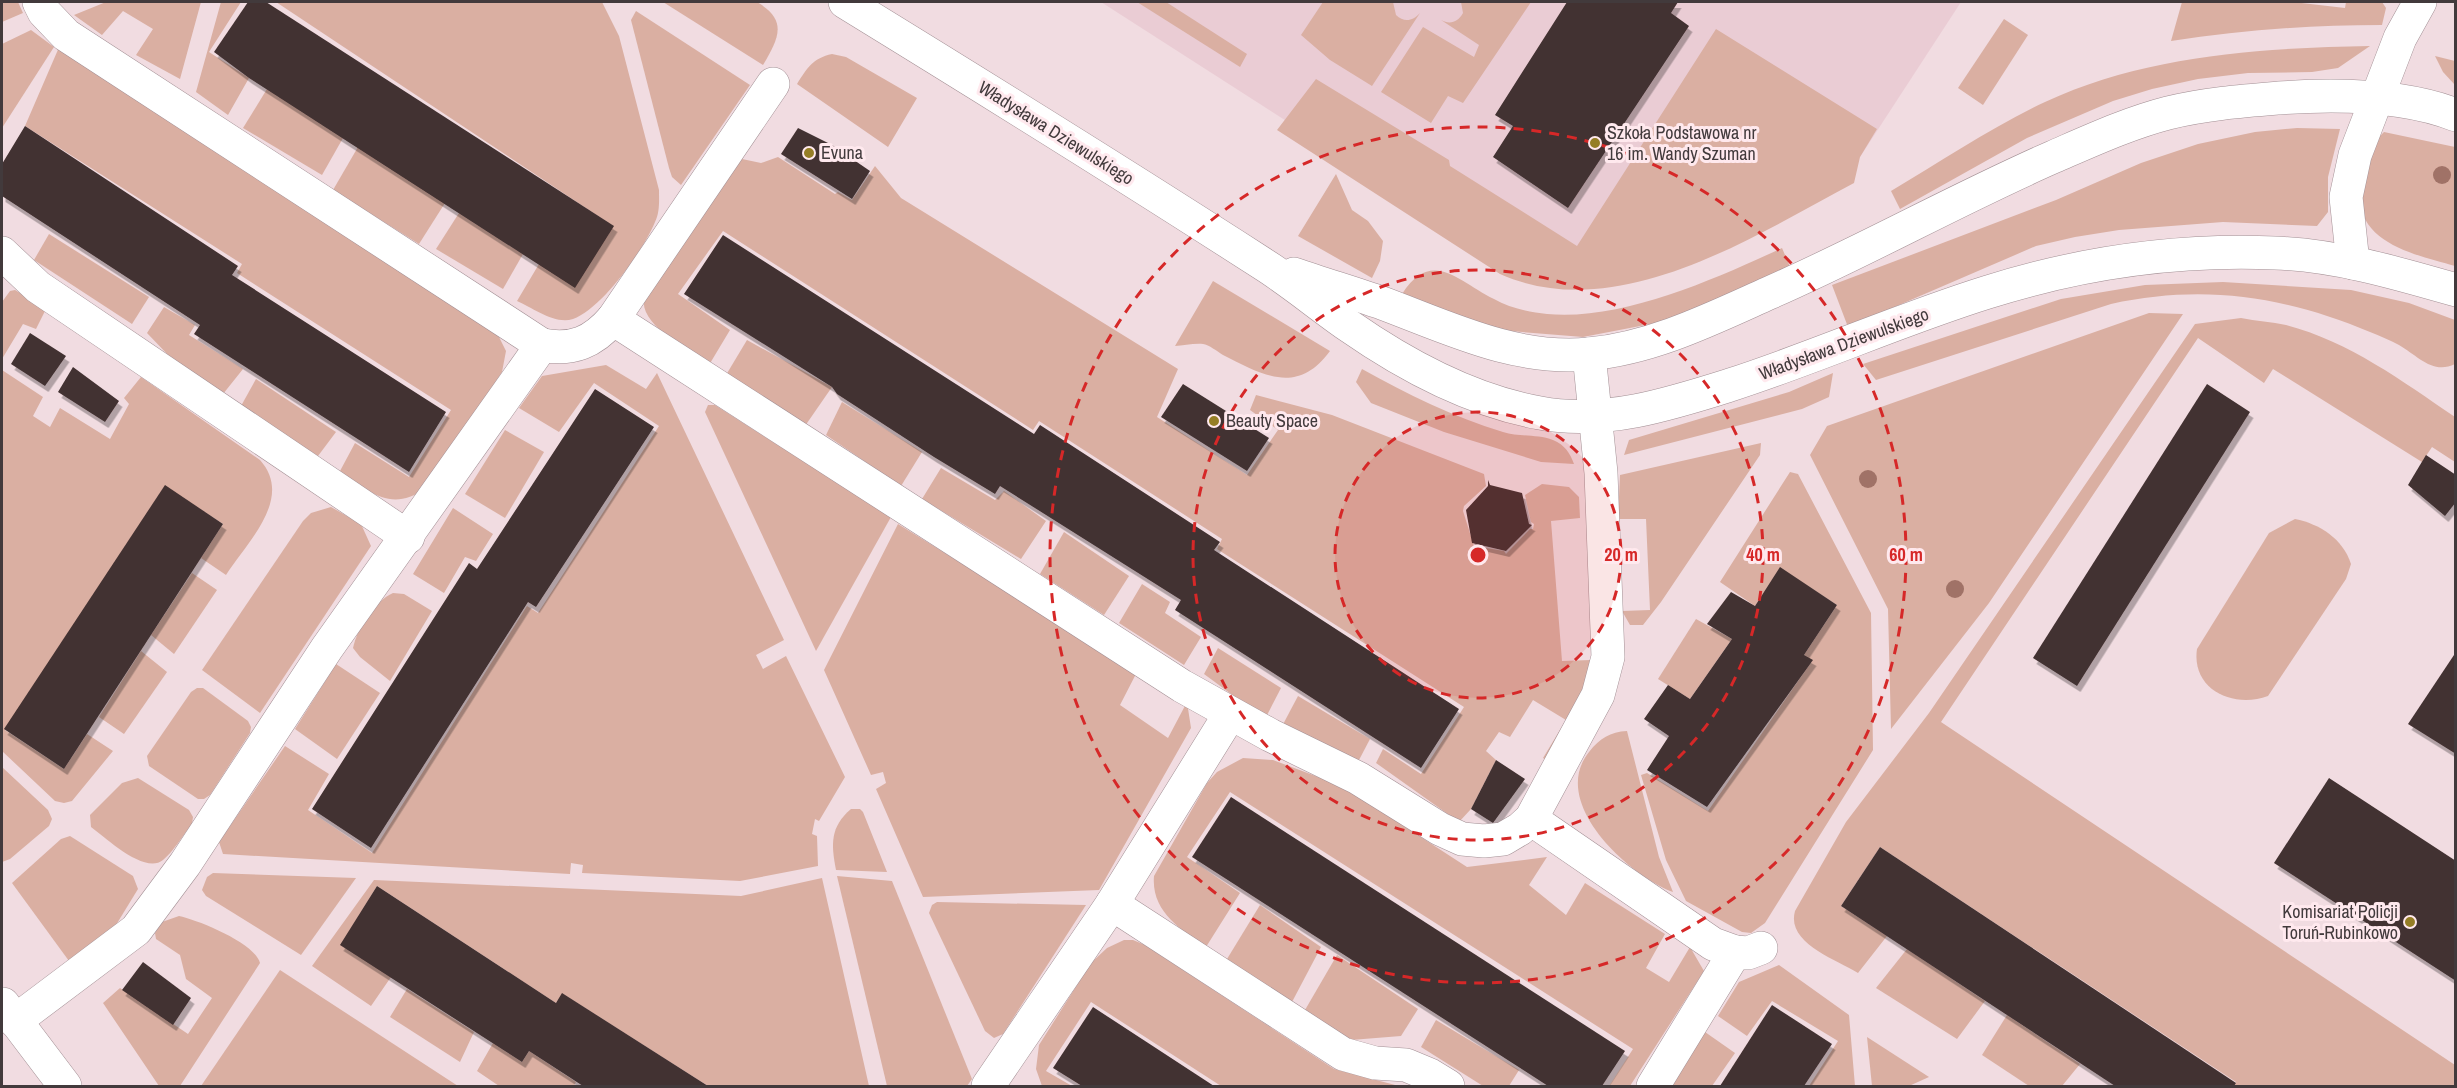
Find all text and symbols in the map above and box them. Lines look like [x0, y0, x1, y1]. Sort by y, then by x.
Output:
street label: Władysława Dziewulskiego [974, 75, 1139, 191]
place label: Szkoła Podstawowa nr 16 im. Wandy Szuman [1607, 120, 1756, 166]
marker: Szkoła Podstawowa nr 16 im. Wandy Szuman [1588, 136, 1602, 150]
place label: Evuna [821, 140, 863, 165]
marker: Evuna [802, 146, 816, 160]
street label: Władysława Dziewulskiego [1756, 301, 1932, 386]
place label: Beauty Space [1226, 408, 1318, 433]
marker: Beauty Space [1207, 414, 1221, 428]
text: 20 m [1604, 542, 1638, 567]
text: 40 m [1746, 542, 1780, 567]
text: 60 m [1889, 542, 1923, 567]
centre of rings [1468, 545, 1488, 565]
place label: Komisariat Policji Toruń-Rubinkowo [2282, 899, 2398, 945]
marker: Komisariat Policji Toruń-Rubinkowo [2403, 915, 2417, 929]

